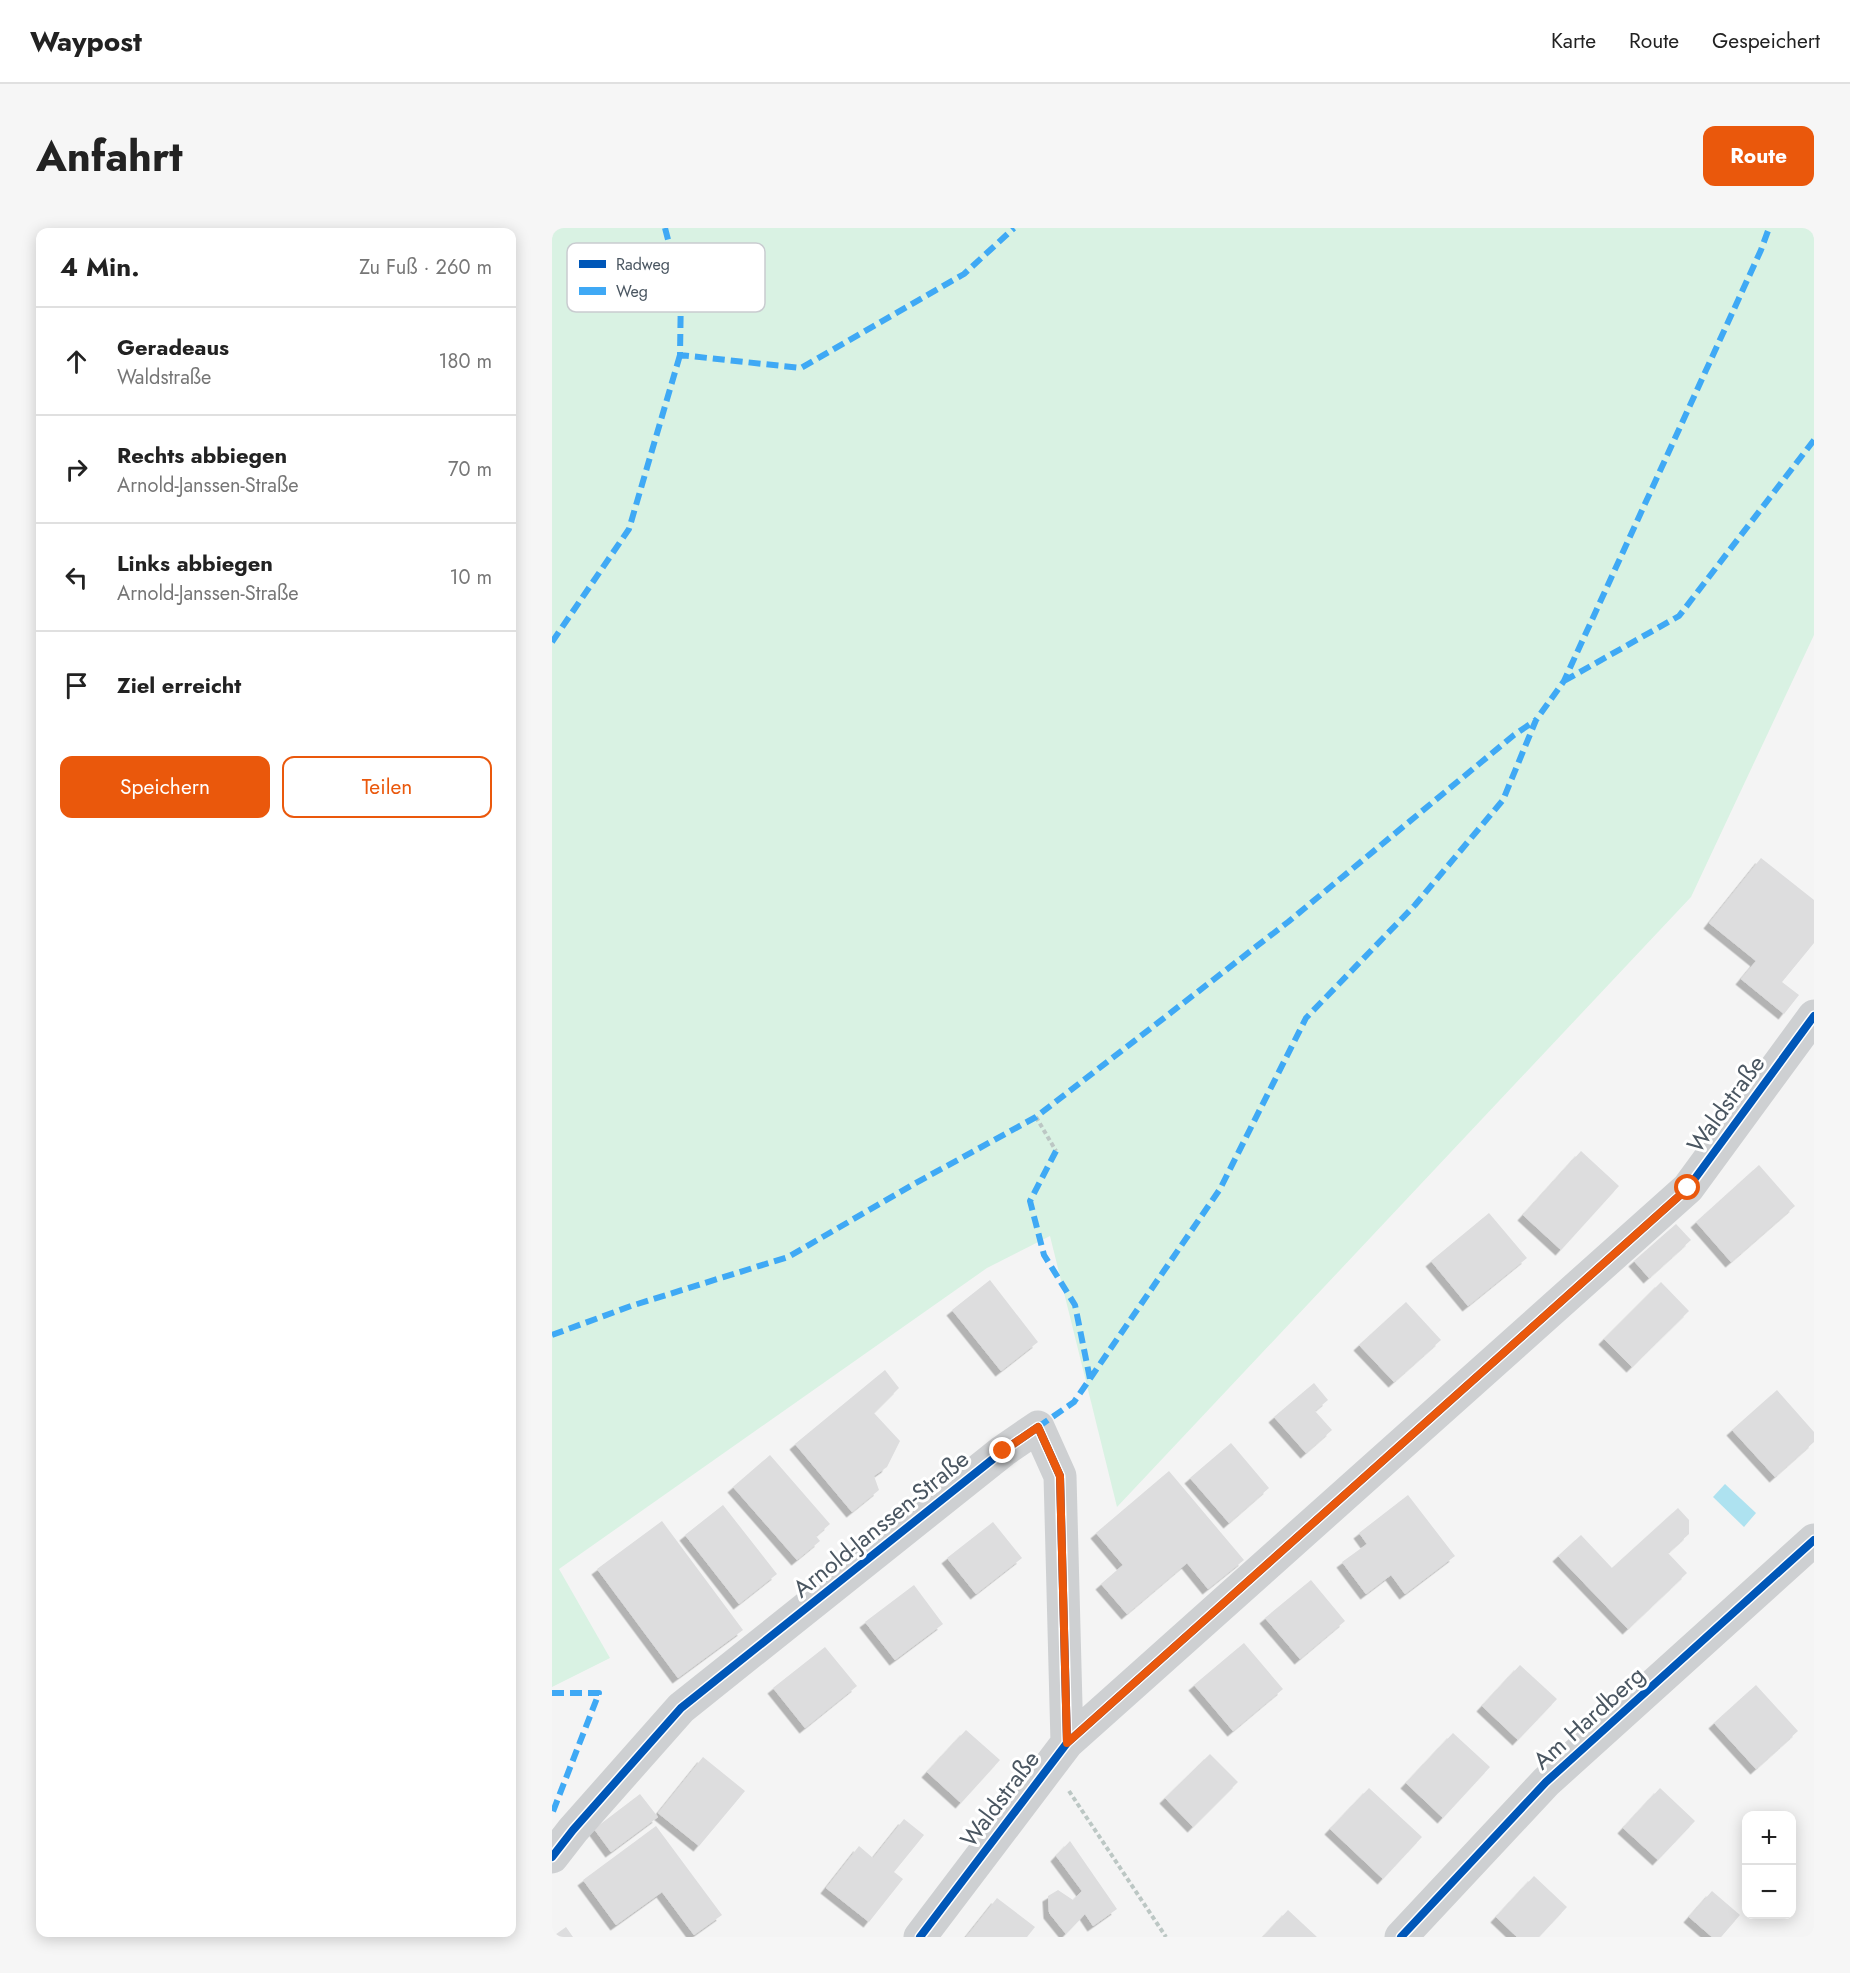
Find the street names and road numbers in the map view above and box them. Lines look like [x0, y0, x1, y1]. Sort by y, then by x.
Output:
street label: Waldstraße [1678, 1048, 1773, 1160]
street label: Arnold-Janssen-Straße [785, 1441, 976, 1606]
street label: Am Hardberg [1525, 1658, 1652, 1777]
street label: Waldstraße [952, 1743, 1048, 1854]

